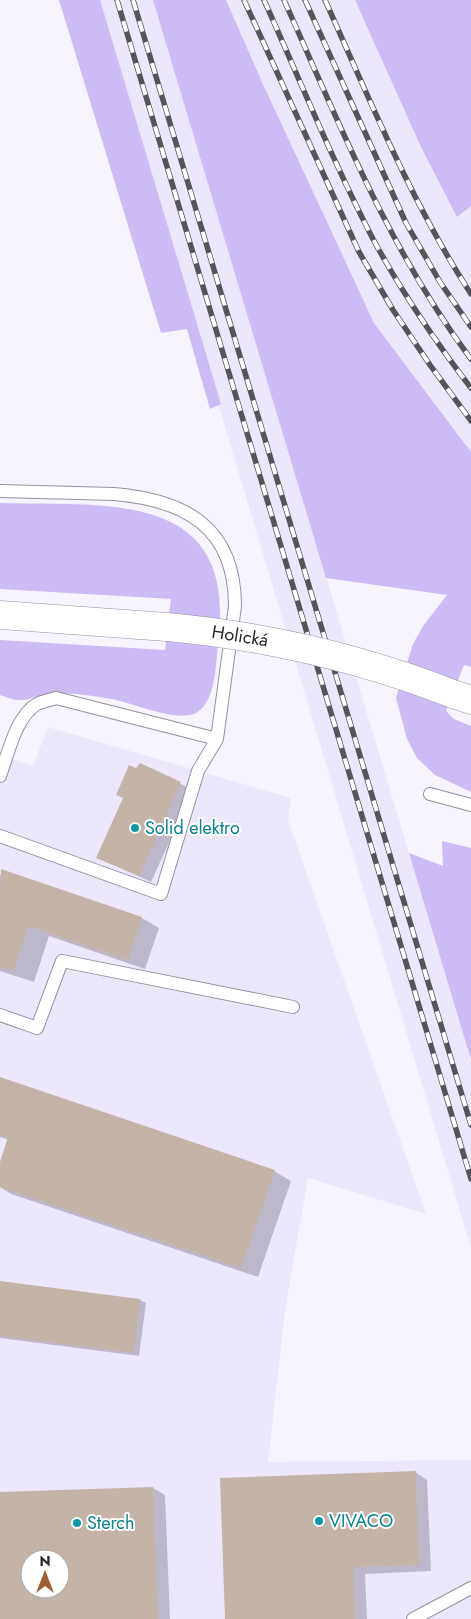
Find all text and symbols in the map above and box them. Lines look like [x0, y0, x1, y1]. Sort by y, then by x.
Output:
street label: Holická [210, 619, 270, 653]
place label: Solid elektro [145, 815, 240, 841]
marker: Solid elektro [129, 822, 141, 834]
place label: VIVACO [329, 1508, 393, 1534]
place label: Sterch [87, 1510, 134, 1536]
marker: VIVACO [313, 1515, 325, 1527]
marker: Sterch [71, 1517, 83, 1529]
north arrow [20, 1549, 70, 1599]
text: N [39, 1551, 51, 1571]

